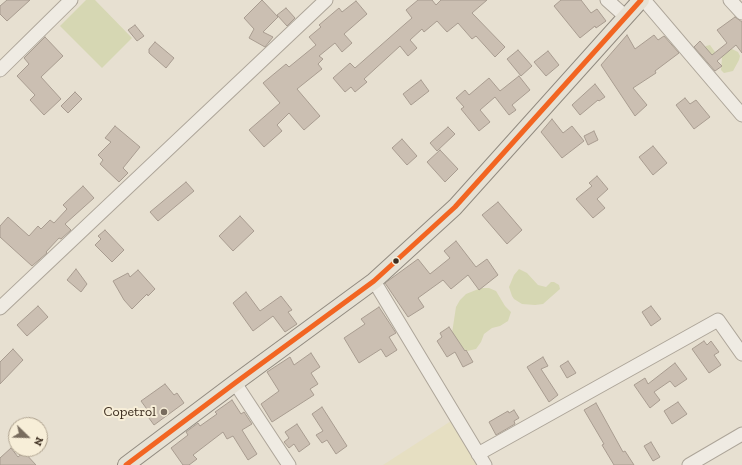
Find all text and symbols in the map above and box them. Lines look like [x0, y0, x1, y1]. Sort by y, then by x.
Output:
unlabelled marker [391, 256, 401, 266]
place label: Copetrol [104, 404, 156, 420]
marker: Copetrol [159, 407, 169, 417]
north arrow [8, 417, 48, 457]
text: N [31, 435, 46, 448]

